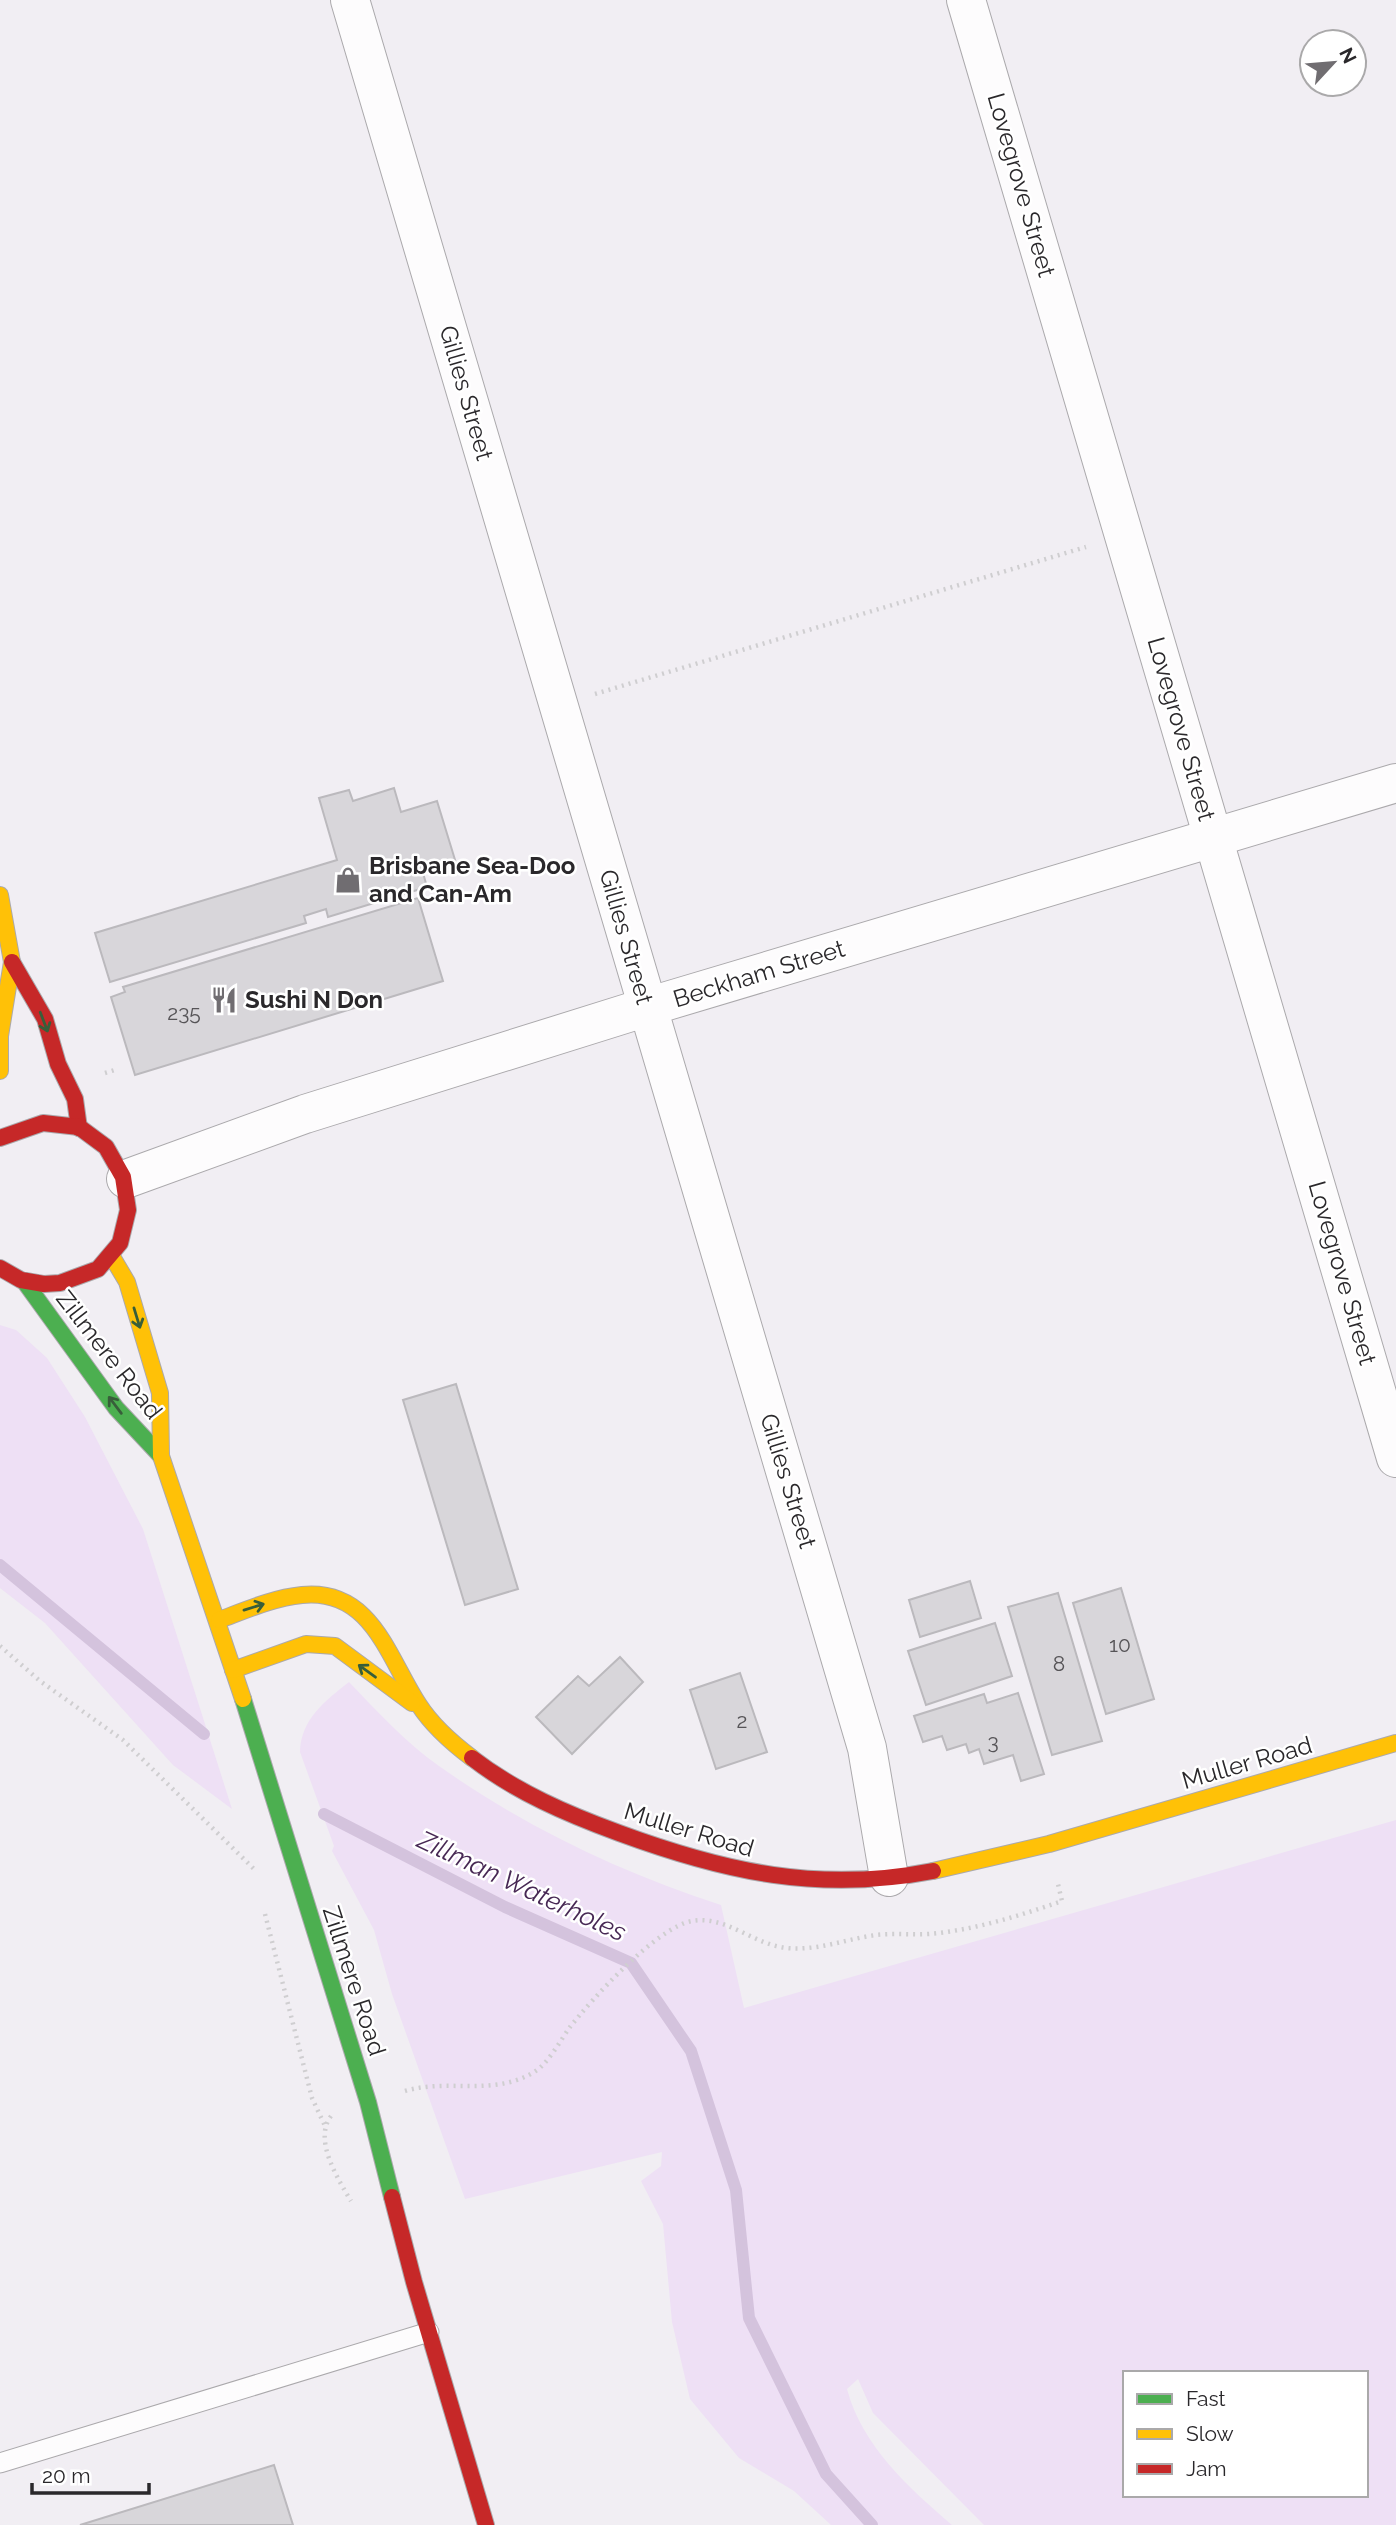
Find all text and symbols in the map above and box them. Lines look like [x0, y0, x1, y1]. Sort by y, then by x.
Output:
north arrow [1298, 28, 1368, 98]
text: N [1335, 44, 1361, 67]
street label: Lovegrove Street [981, 90, 1062, 280]
street label: Gillies Street [433, 322, 500, 464]
street label: Lovegrove Street [1141, 634, 1222, 824]
place label: Brisbane Sea-Doo and Can-Am [369, 851, 575, 908]
shop icon: Brisbane Sea-Doo and Can-Am [333, 865, 363, 895]
street label: Gillies Street [593, 866, 660, 1008]
street label: Beckham Street [670, 934, 848, 1013]
restaurant icon: Sushi N Don [209, 985, 239, 1015]
place label: Sushi N Don [245, 985, 383, 1014]
house number: 235 [167, 1000, 201, 1025]
one-way arrow [39, 1011, 52, 1033]
street label: Lovegrove Street [1302, 1178, 1383, 1368]
street label: Zillmere Road [50, 1285, 169, 1425]
one-way arrow [131, 1307, 144, 1329]
one-way arrow [108, 1396, 123, 1415]
street label: Gillies Street [754, 1410, 823, 1552]
one-way arrow [243, 1600, 265, 1613]
house number: 10 [1109, 1632, 1131, 1657]
house number: 8 [1053, 1651, 1065, 1676]
one-way arrow [358, 1663, 377, 1678]
house number: 2 [737, 1708, 747, 1733]
house number: 3 [987, 1729, 999, 1754]
street label: Muller Road [1178, 1730, 1315, 1795]
street label: Muller Road [621, 1796, 757, 1863]
water label: Zillman Waterholes [412, 1824, 631, 1947]
street label: Zillmere Road [317, 1902, 392, 2059]
legend [1123, 2371, 1368, 2497]
text: Fast [1186, 2386, 1226, 2411]
text: Slow [1186, 2421, 1234, 2446]
scale bar [32, 2452, 149, 2496]
text: Jam [1186, 2456, 1227, 2481]
text: 20 m [42, 2463, 90, 2488]

